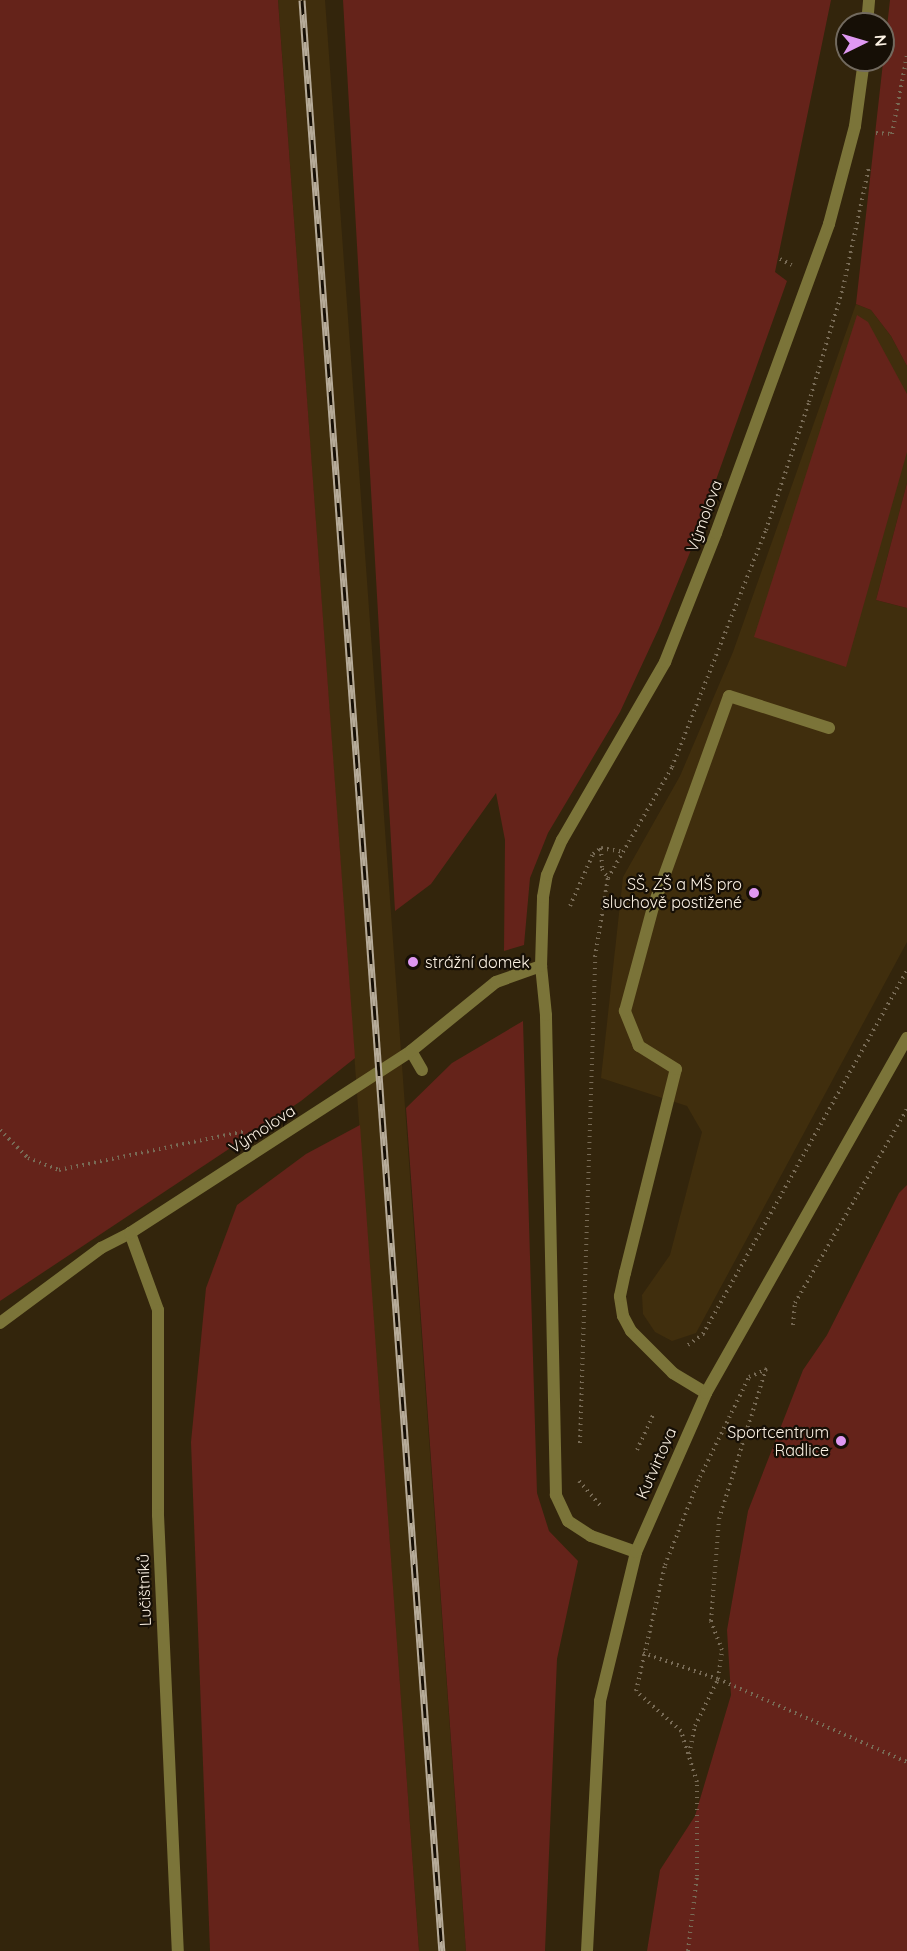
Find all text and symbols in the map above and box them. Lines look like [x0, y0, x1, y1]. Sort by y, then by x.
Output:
north arrow [835, 12, 895, 72]
text: N [870, 34, 891, 47]
street label: Výmolova [682, 477, 726, 555]
place label: SŠ, ZŠ a MŠ pro sluchově postižené [602, 874, 742, 912]
marker: SŠ, ZŠ a MŠ pro sluchově postižené [747, 886, 761, 900]
place label: strážní domek [425, 952, 530, 972]
marker: strážní domek [406, 955, 420, 969]
street label: Výmolova [225, 1100, 299, 1158]
place label: Sportcentrum Radlice [727, 1422, 829, 1460]
street label: Kutvirtova [632, 1424, 680, 1502]
marker: Sportcentrum Radlice [834, 1434, 848, 1448]
street label: Lučištníků [133, 1553, 155, 1627]

